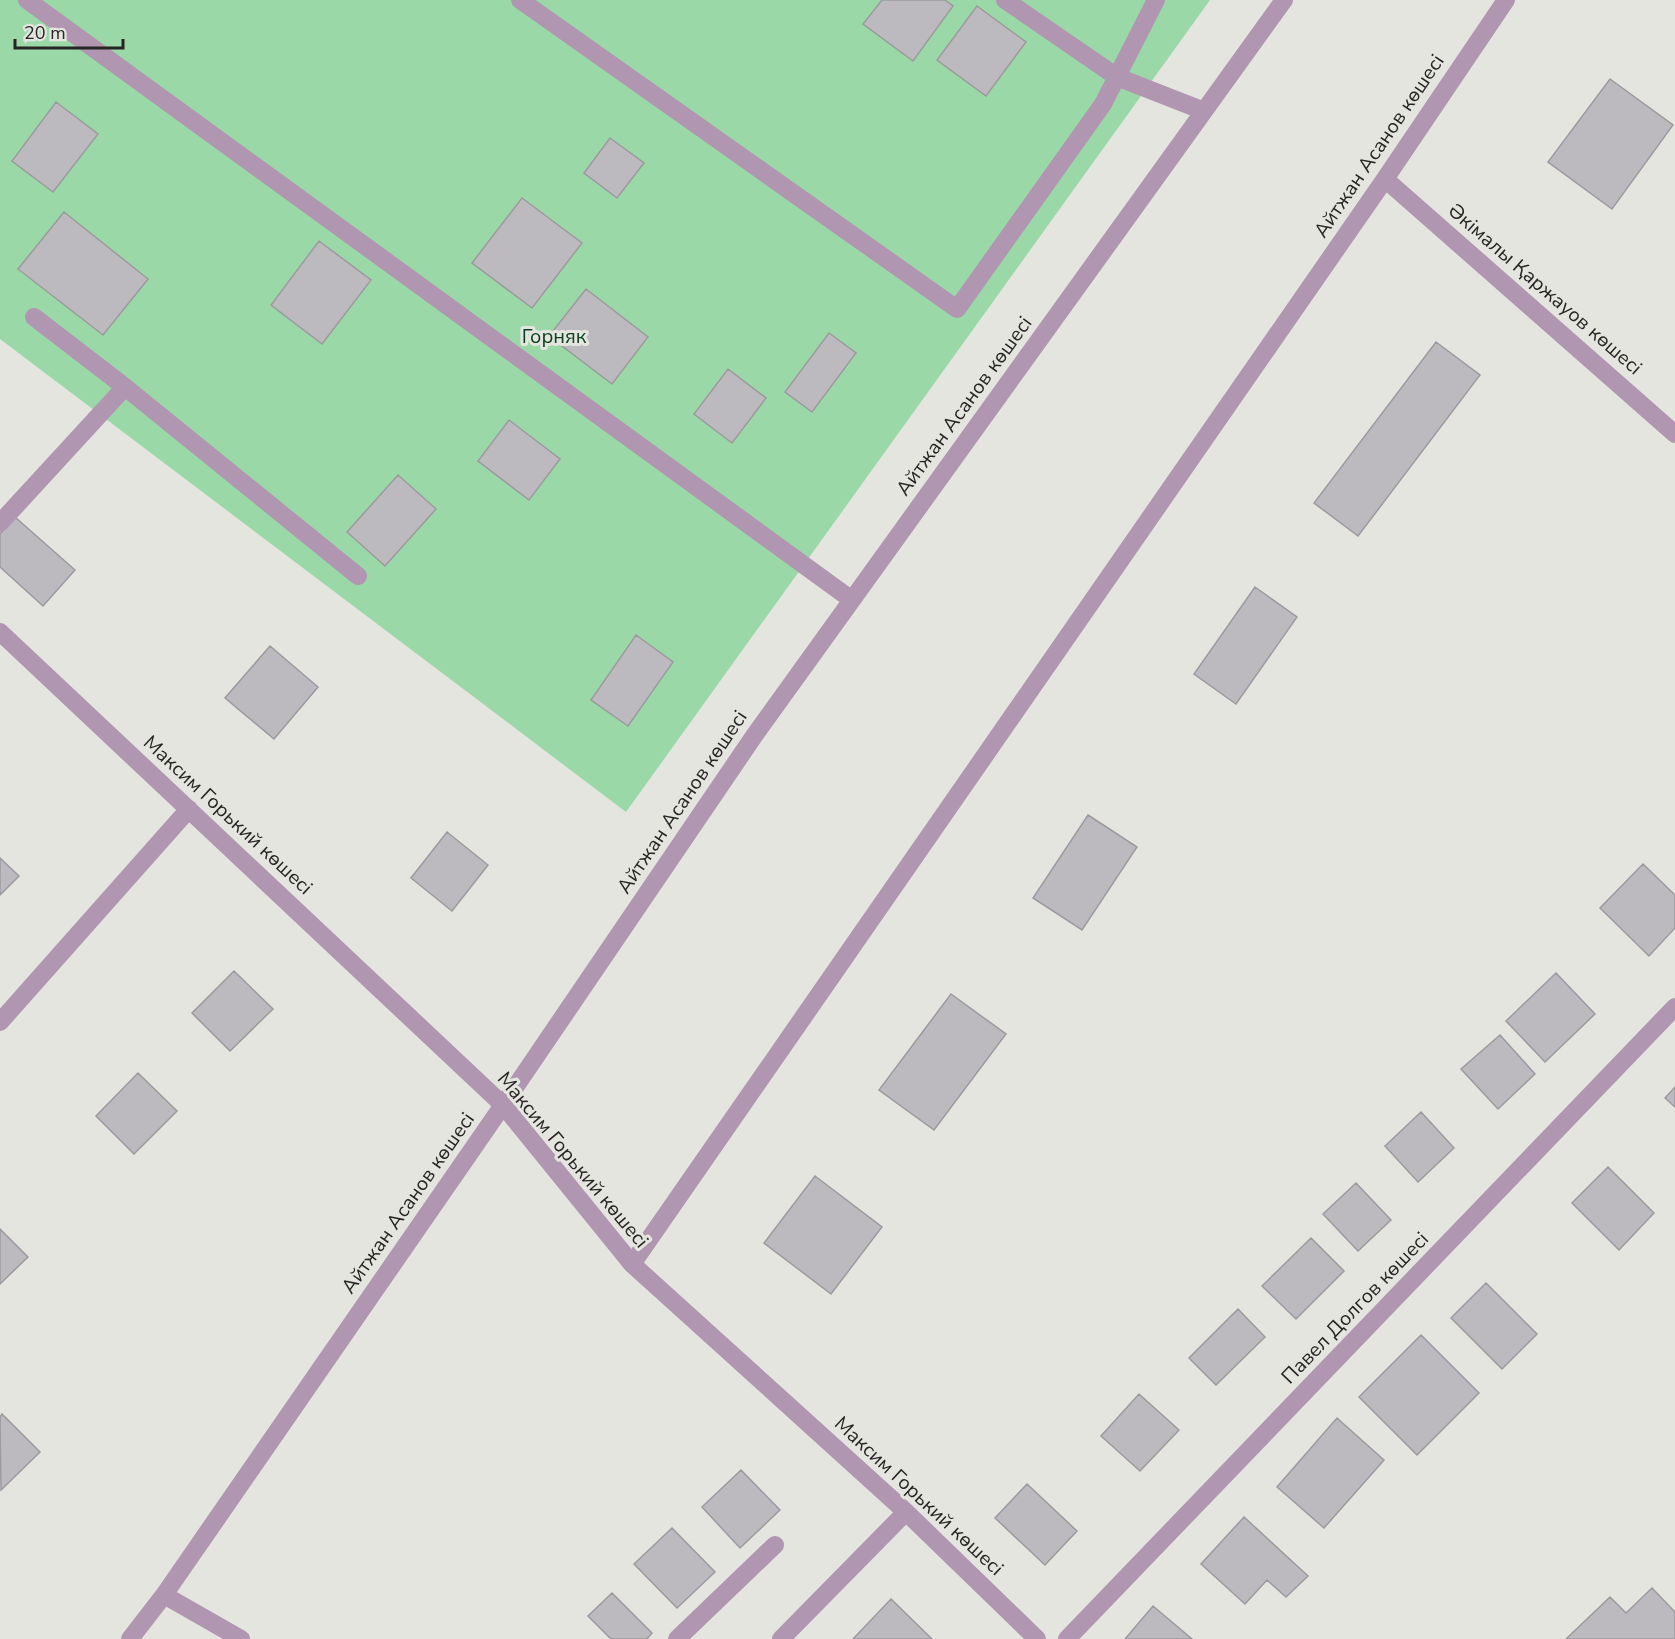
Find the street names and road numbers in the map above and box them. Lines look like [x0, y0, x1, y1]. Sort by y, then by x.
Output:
street label: Айтжан Асанов көшесі [1308, 49, 1450, 243]
street label: Әкімалы Қаржауов көшесі [1442, 197, 1648, 381]
street label: Айтжан Асанов көшесі [890, 311, 1038, 501]
street label: Айтжан Асанов көшесі [611, 705, 753, 899]
street label: Максим Горький көшесі [138, 729, 318, 901]
street label: Максим Горький көшесі [491, 1066, 655, 1254]
street label: Айтжан Асанов көшесі [335, 1107, 481, 1299]
street label: Павел Долгов көшесі [1275, 1226, 1435, 1390]
street label: Максим Горький көшесі [829, 1410, 1009, 1582]

